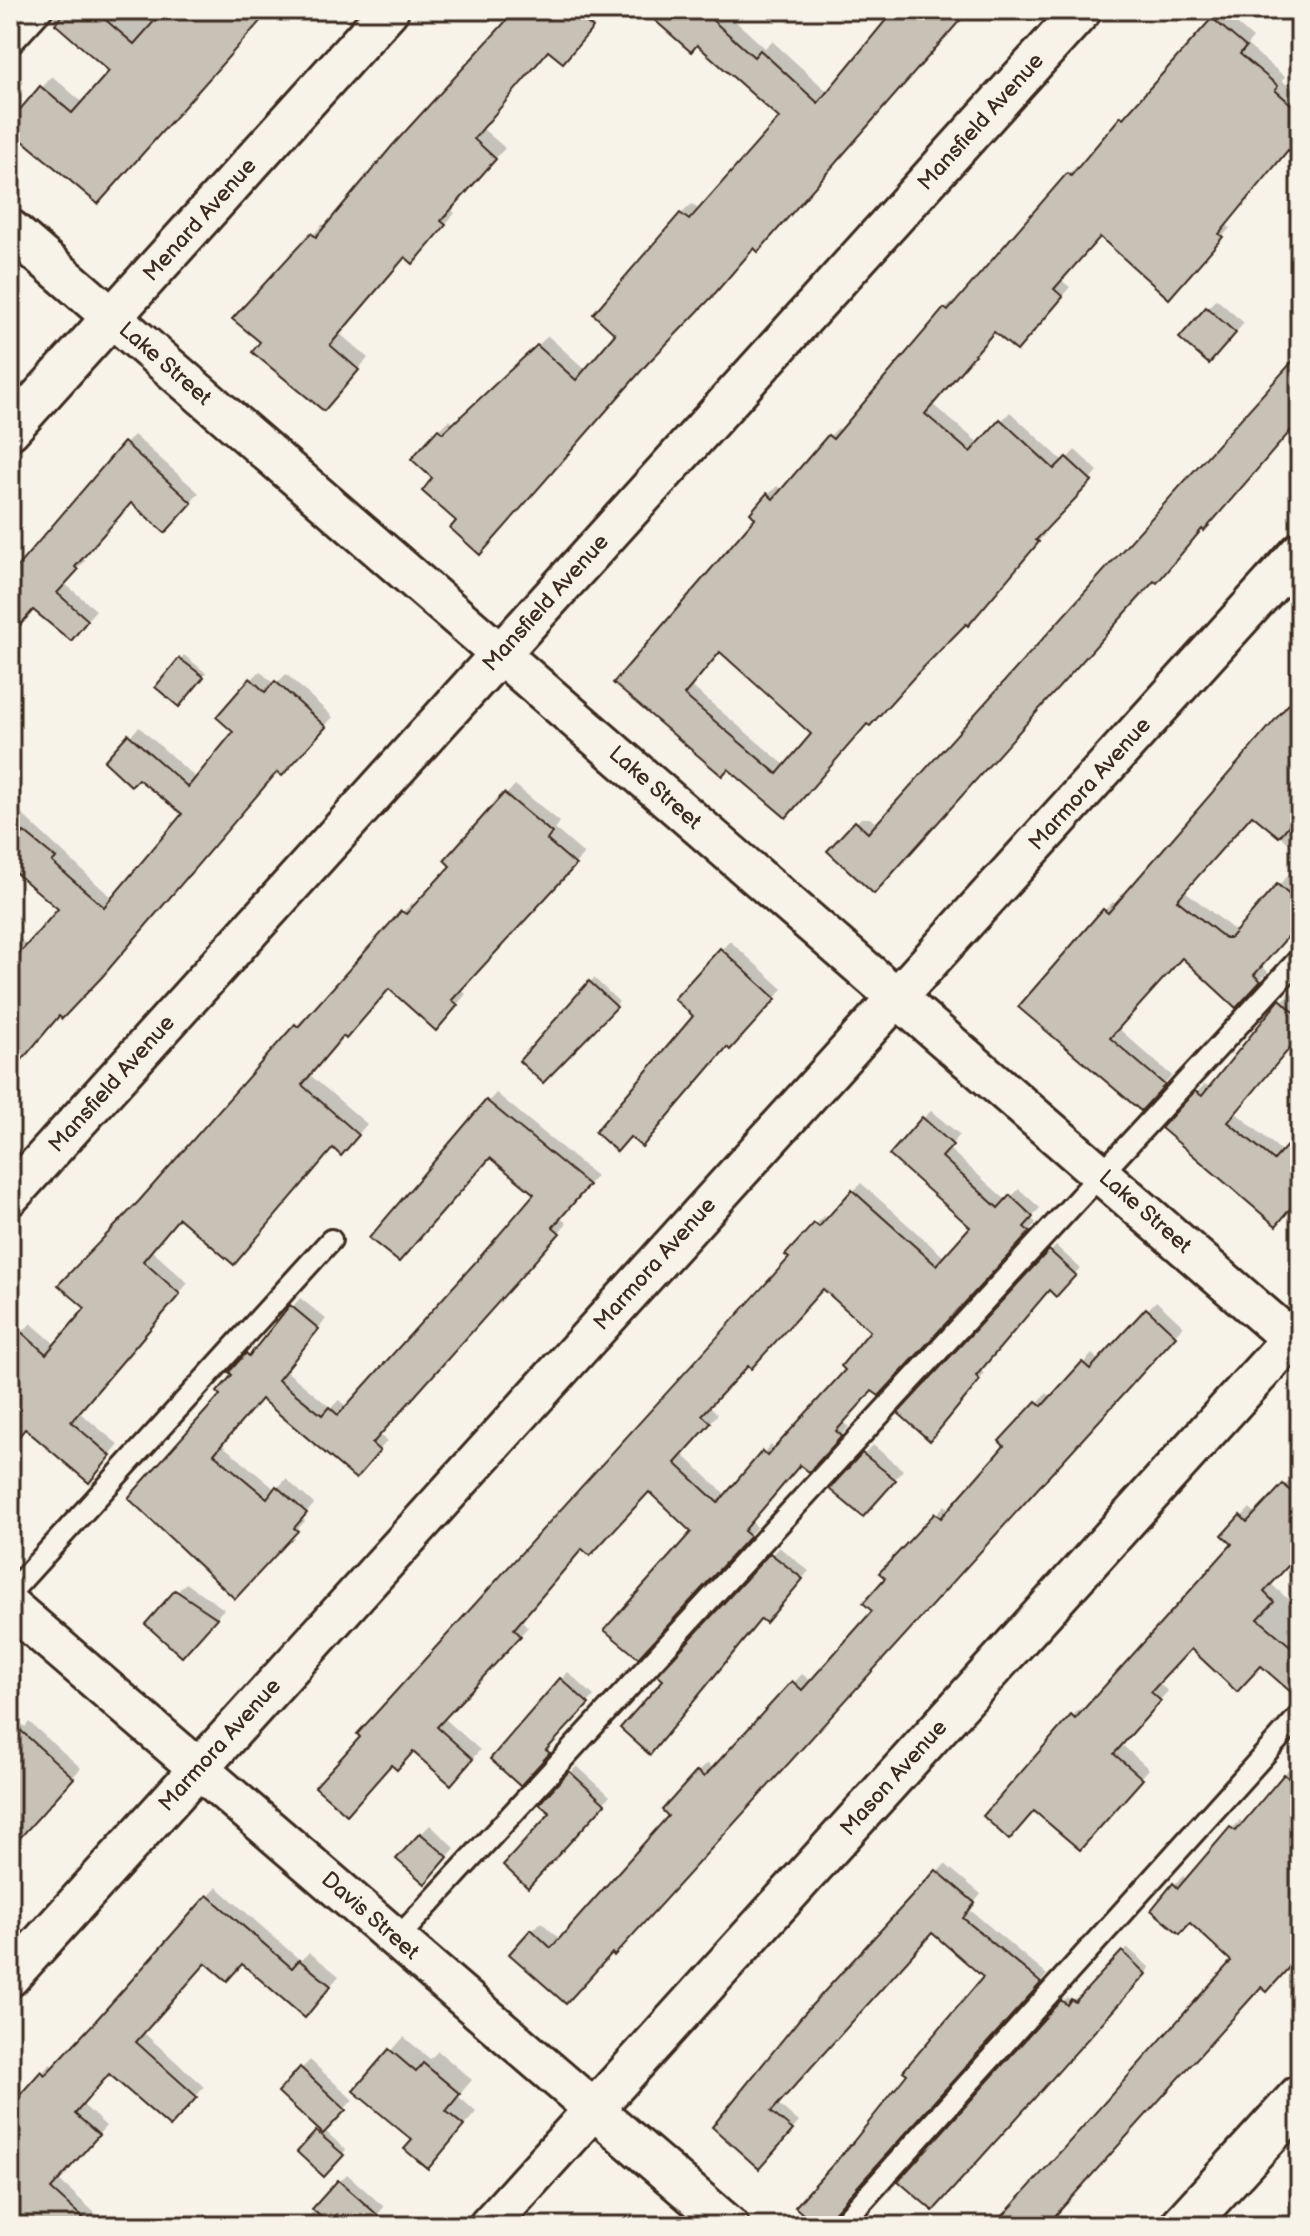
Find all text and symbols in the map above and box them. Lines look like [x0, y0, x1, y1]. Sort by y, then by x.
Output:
street label: Mansfield Avenue [912, 48, 1050, 196]
street label: Menard Avenue [138, 153, 262, 287]
street label: Lake Street [113, 316, 217, 412]
street label: Mansfield Avenue [477, 529, 615, 677]
street label: Marmora Avenue [1023, 712, 1157, 856]
street label: Lake Street [603, 740, 707, 836]
street label: Mansfield Avenue [43, 1010, 181, 1158]
street label: Lake Street [1093, 1164, 1197, 1260]
street label: Marmora Avenue [588, 1192, 722, 1336]
street label: Marmora Avenue [153, 1673, 287, 1817]
street label: Mason Avenue [835, 1714, 953, 1842]
street label: Davis Street [316, 1866, 425, 1966]

